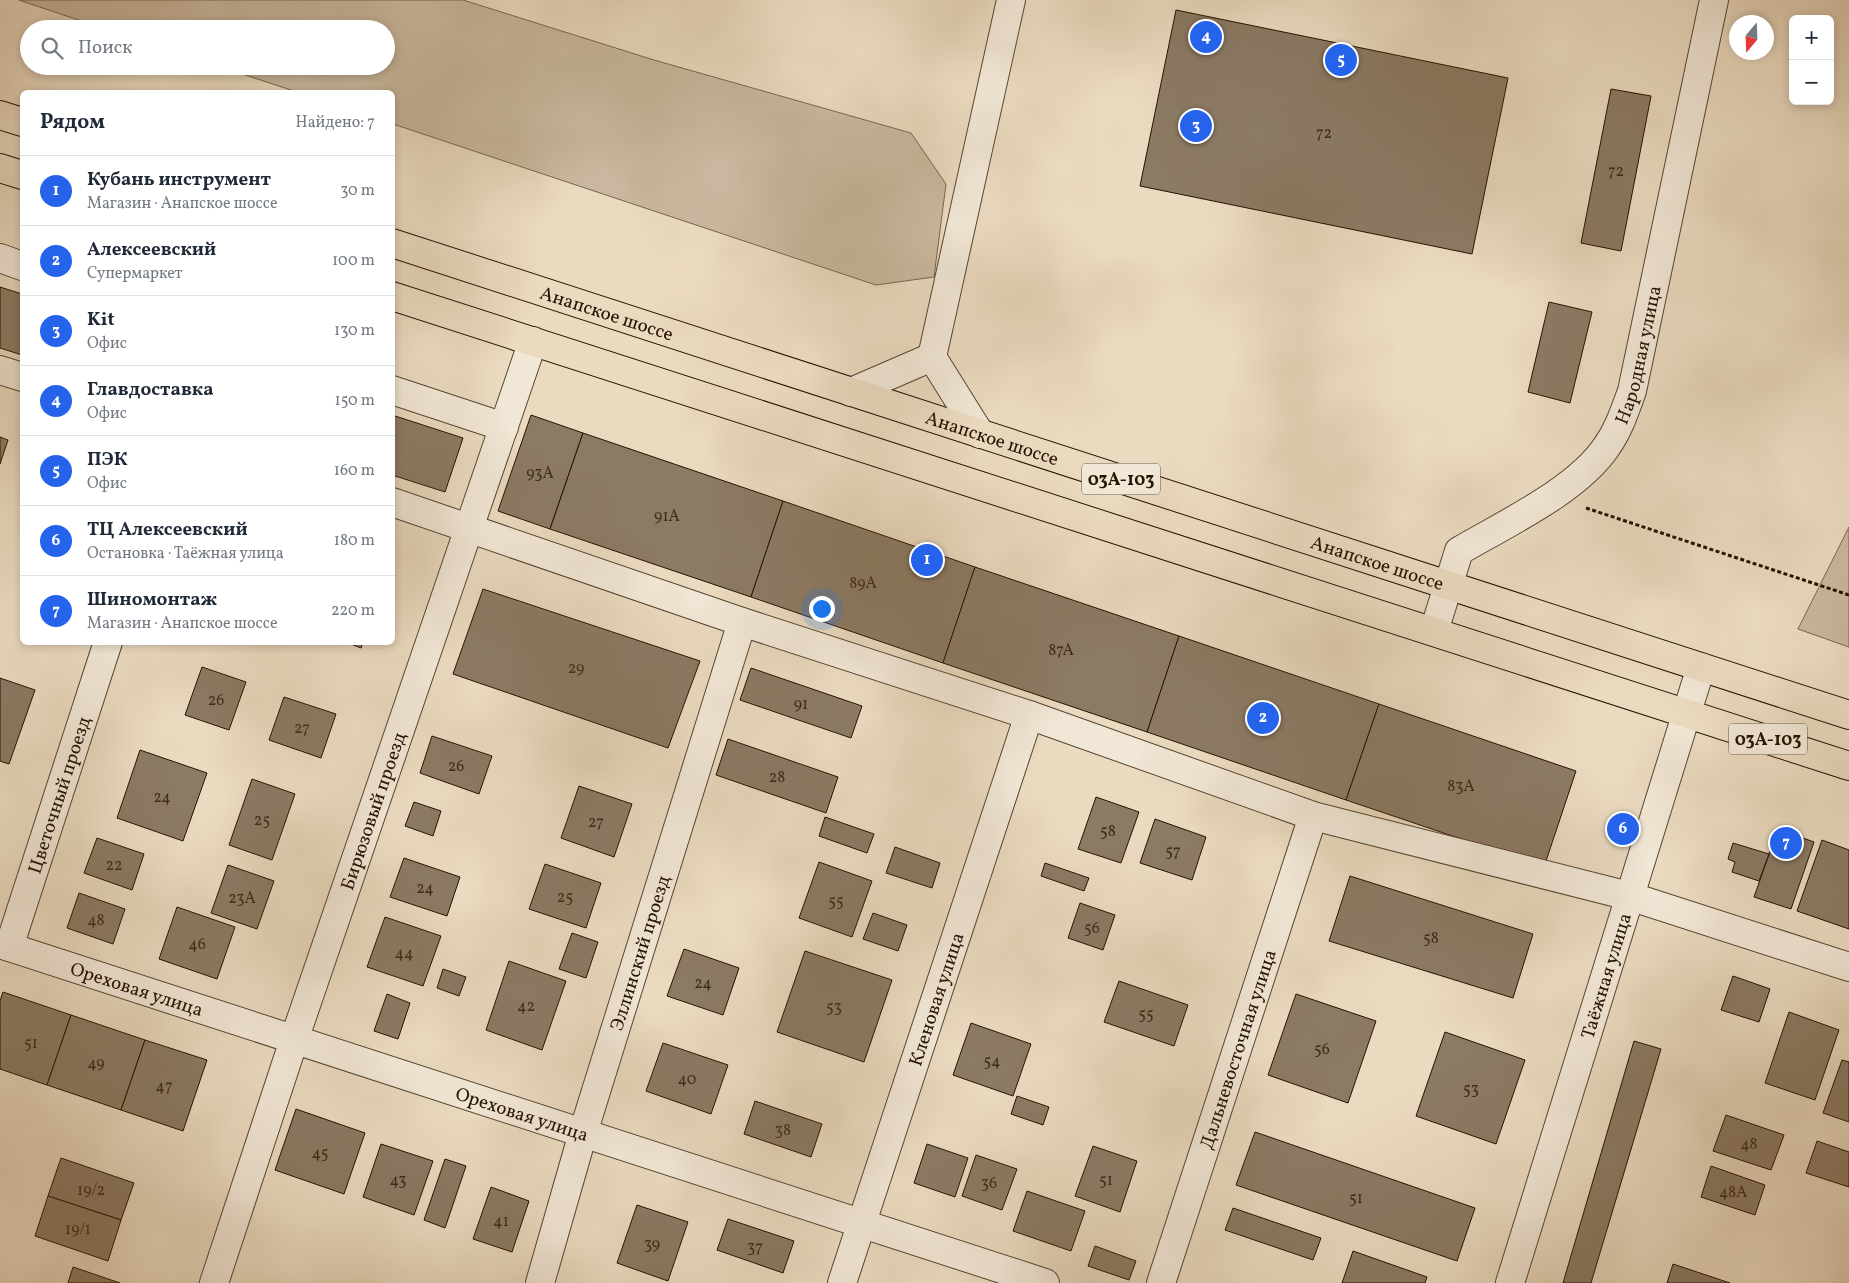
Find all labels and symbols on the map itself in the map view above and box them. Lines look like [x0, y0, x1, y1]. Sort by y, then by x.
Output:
north arrow [1729, 15, 1774, 60]
pin: 4 [1190, 18, 1222, 56]
pin: 5 [1325, 41, 1357, 79]
pin: 3 [1180, 107, 1212, 145]
house number: 72 [1316, 123, 1332, 145]
house number: 72 [1608, 161, 1624, 183]
street label: Анапское шоссе [536, 281, 676, 348]
street label: Народная улица [1610, 283, 1669, 429]
street label: Анапское шоссе [922, 406, 1062, 473]
house number: 93А [526, 463, 554, 485]
road number: 03А-103 [1082, 464, 1160, 494]
house number: 91А [654, 506, 680, 528]
street label: Анапское шоссе [1307, 530, 1447, 598]
pin: 1 [911, 541, 943, 579]
house number: 89А [849, 573, 877, 595]
your location [809, 596, 835, 622]
house number: 87А [1048, 640, 1074, 662]
house number: 29 [568, 658, 584, 680]
house number: 26 [208, 690, 224, 712]
house number: 91 [794, 694, 808, 716]
pin: 2 [1247, 699, 1279, 737]
street label: Цветочный проезд [23, 713, 98, 877]
house number: 27 [294, 718, 310, 740]
road number: 03А-103 [1729, 724, 1807, 754]
street label: Бирюзовый проезд [335, 729, 413, 894]
house number: 26 [448, 756, 464, 778]
house number: 28 [769, 767, 785, 789]
house number: 83А [1447, 776, 1475, 798]
house number: 24 [153, 787, 171, 809]
house number: 25 [254, 810, 270, 832]
pin: 6 [1607, 810, 1639, 848]
house number: 27 [588, 812, 604, 834]
house number: 58 [1100, 821, 1116, 843]
pin: 7 [1770, 824, 1802, 862]
house number: 57 [1165, 841, 1181, 863]
house number: 22 [105, 855, 123, 877]
street label: Эллинский проезд [605, 872, 677, 1034]
house number: 24 [416, 878, 434, 900]
house number: 25 [557, 887, 573, 909]
house number: 23А [228, 888, 256, 910]
house number: 55 [828, 891, 844, 913]
house number: 48 [87, 910, 105, 932]
street label: Таёжная улица [1576, 910, 1639, 1042]
house number: 56 [1084, 918, 1100, 940]
house number: 58 [1423, 928, 1439, 950]
street label: Кленовая улица [903, 929, 972, 1070]
house number: 46 [188, 934, 206, 956]
house number: 44 [394, 943, 414, 965]
street label: Дальневосточная улица [1194, 946, 1284, 1153]
street label: Ореховая улица [66, 957, 206, 1024]
house number: 24 [694, 973, 712, 995]
house number: 42 [517, 996, 535, 1018]
house number: 53 [826, 997, 842, 1019]
house number: 55 [1138, 1004, 1154, 1026]
house number: 51 [24, 1033, 38, 1055]
house number: 56 [1314, 1039, 1330, 1061]
house number: 54 [983, 1051, 1001, 1073]
house number: 49 [87, 1053, 105, 1075]
house number: 40 [678, 1069, 696, 1091]
house number: 47 [155, 1076, 173, 1098]
house number: 53 [1463, 1079, 1479, 1101]
street label: Ореховая улица [452, 1082, 592, 1149]
house number: 38 [775, 1120, 791, 1142]
house number: 48 [1740, 1134, 1758, 1156]
house number: 45 [312, 1143, 328, 1165]
house number: 43 [389, 1170, 407, 1192]
house number: 51 [1099, 1170, 1113, 1192]
house number: 36 [981, 1173, 997, 1195]
house number: 19/2 [77, 1180, 105, 1202]
house number: 48А [1719, 1182, 1747, 1204]
house number: 51 [1349, 1188, 1363, 1210]
house number: 41 [493, 1211, 509, 1233]
house number: 19/1 [65, 1219, 91, 1241]
house number: 39 [644, 1234, 660, 1256]
house number: 37 [747, 1237, 763, 1259]

